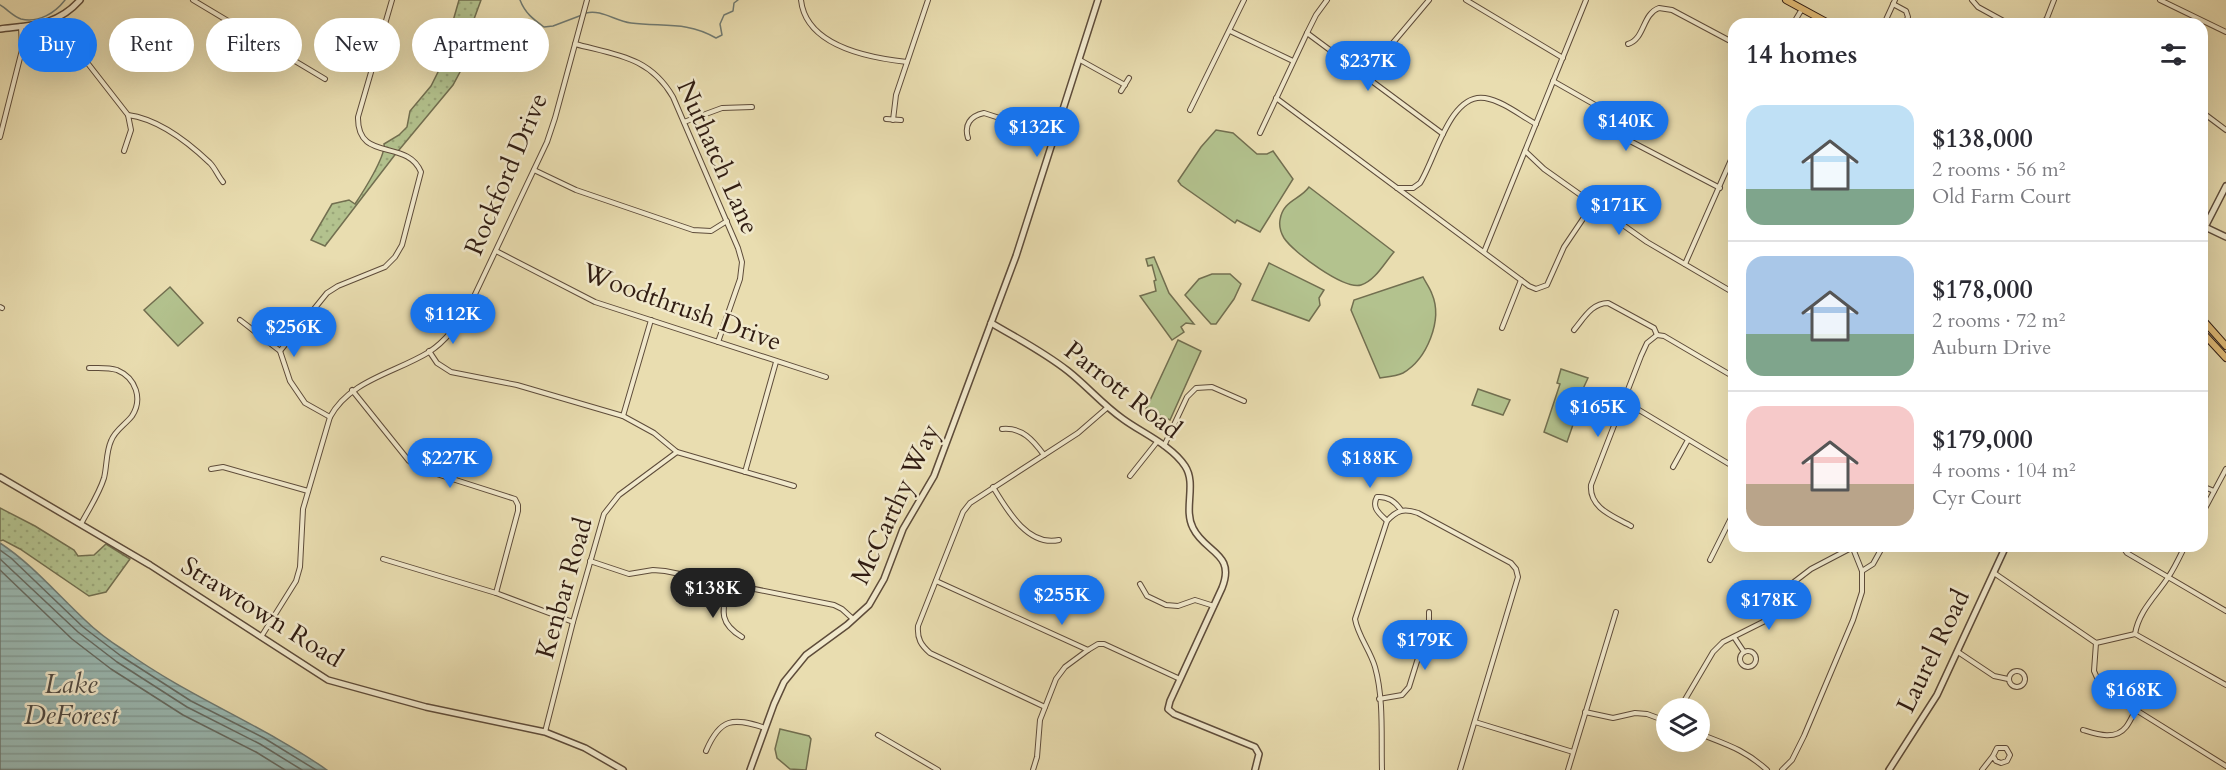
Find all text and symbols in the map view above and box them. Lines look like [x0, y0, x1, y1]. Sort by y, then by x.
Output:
chip: Buy [18, 18, 97, 72]
chip: Rent [109, 18, 194, 72]
chip: Filters [206, 18, 302, 72]
chip: New [314, 18, 400, 72]
chip: Apartment [412, 18, 549, 72]
text: 14 homes [1746, 37, 1857, 72]
icon: filters [2157, 38, 2190, 71]
pin: $237K [1326, 41, 1410, 92]
text: $237K [1339, 47, 1397, 74]
street label: Nuthatch Lane [668, 74, 768, 240]
street label: Rockford Drive [456, 88, 556, 260]
pin: $140K [1584, 101, 1668, 152]
pin: $132K [995, 107, 1079, 158]
text: $140K [1597, 107, 1655, 134]
text: $132K [1008, 113, 1066, 140]
text: $138,000 [1932, 121, 2033, 156]
icon: home [1794, 129, 1866, 201]
text: 2 rooms · 56 m² [1932, 156, 2065, 183]
text: Old Farm Court [1932, 183, 2071, 210]
pin: $171K [1577, 185, 1661, 236]
text: $171K [1590, 191, 1648, 218]
street label: Woodthrush Drive [577, 254, 787, 359]
text: $178,000 [1932, 272, 2033, 307]
icon: home [1794, 280, 1866, 352]
pin: $112K [411, 294, 495, 345]
text: $112K [424, 300, 482, 327]
pin: $256K [252, 307, 336, 358]
text: 2 rooms · 72 m² [1932, 307, 2065, 334]
text: $256K [265, 313, 323, 340]
street label: Parrott Road [1057, 333, 1189, 447]
text: Auburn Drive [1932, 334, 2051, 361]
pin: $165K [1556, 387, 1640, 438]
text: $165K [1569, 393, 1627, 420]
street label: McCarthy Way [842, 418, 948, 590]
text: $179,000 [1932, 422, 2033, 457]
icon: home [1794, 430, 1866, 502]
pin: $227K [408, 438, 492, 489]
pin: $188K [1328, 438, 1412, 489]
text: $227K [421, 444, 479, 471]
text: $188K [1341, 444, 1399, 471]
text: 4 rooms · 104 m² [1932, 457, 2076, 484]
text: Cyr Court [1932, 484, 2021, 511]
street label: Kenbar Road [527, 513, 601, 662]
street label: Strawtown Road [174, 548, 350, 676]
pin: $138K [671, 568, 755, 619]
text: $138K [684, 574, 742, 601]
pin: $255K [1020, 575, 1104, 626]
pin: $178K [1727, 580, 1811, 631]
text: $255K [1033, 581, 1091, 608]
street label: Laurel Road [1888, 583, 1978, 719]
text: $178K [1740, 586, 1798, 613]
pin: $179K [1383, 620, 1467, 671]
text: $179K [1396, 626, 1454, 653]
water label: Lake DeForest [24, 666, 119, 734]
pin: $168K [2092, 670, 2176, 721]
text: $168K [2105, 676, 2163, 703]
map controls [1656, 698, 1710, 752]
button: layers [1656, 698, 1710, 752]

